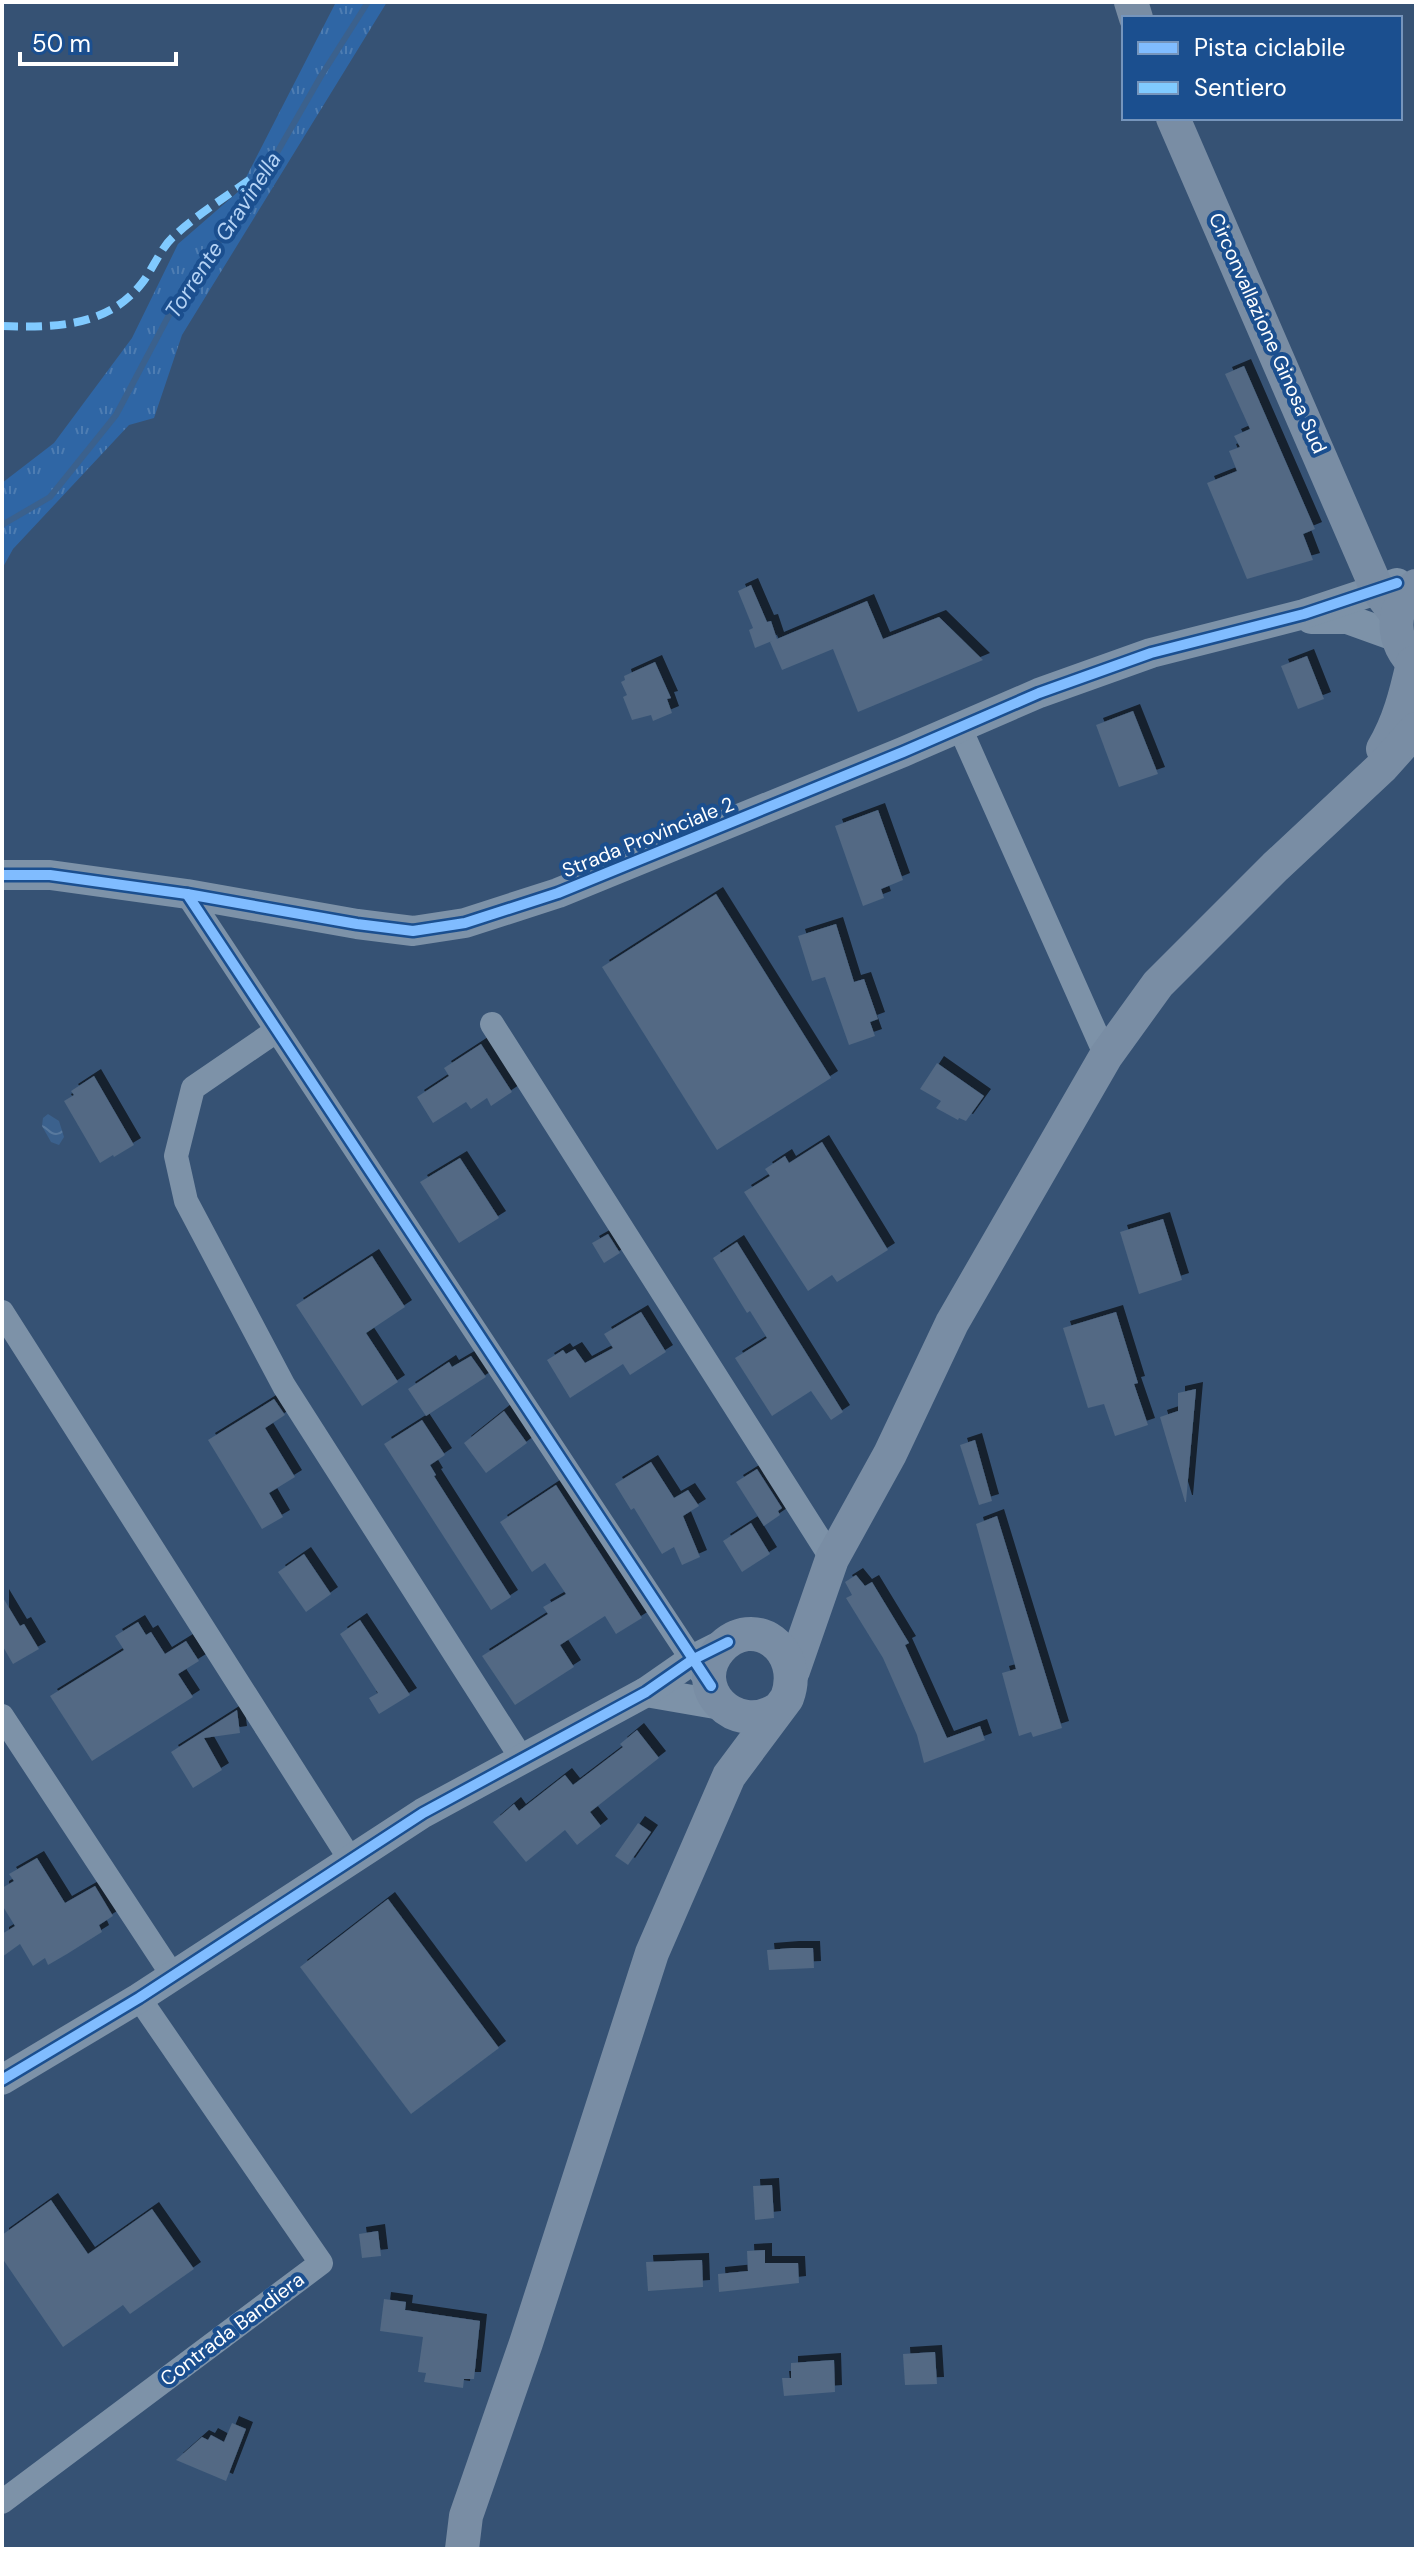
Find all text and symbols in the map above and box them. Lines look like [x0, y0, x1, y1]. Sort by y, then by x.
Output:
scale bar [20, 16, 176, 66]
legend [1122, 16, 1402, 120]
text: 50 m [32, 28, 91, 59]
text: Pista ciclabile [1194, 32, 1345, 63]
text: Sentiero [1194, 72, 1287, 103]
water label: Torrente Gravinella [158, 146, 288, 324]
street label: Circonvallazione Ginosa Sud [1203, 209, 1333, 457]
street label: Strada Provinciale 2 [558, 791, 738, 883]
street label: Contrada Bandiera [155, 2266, 309, 2392]

